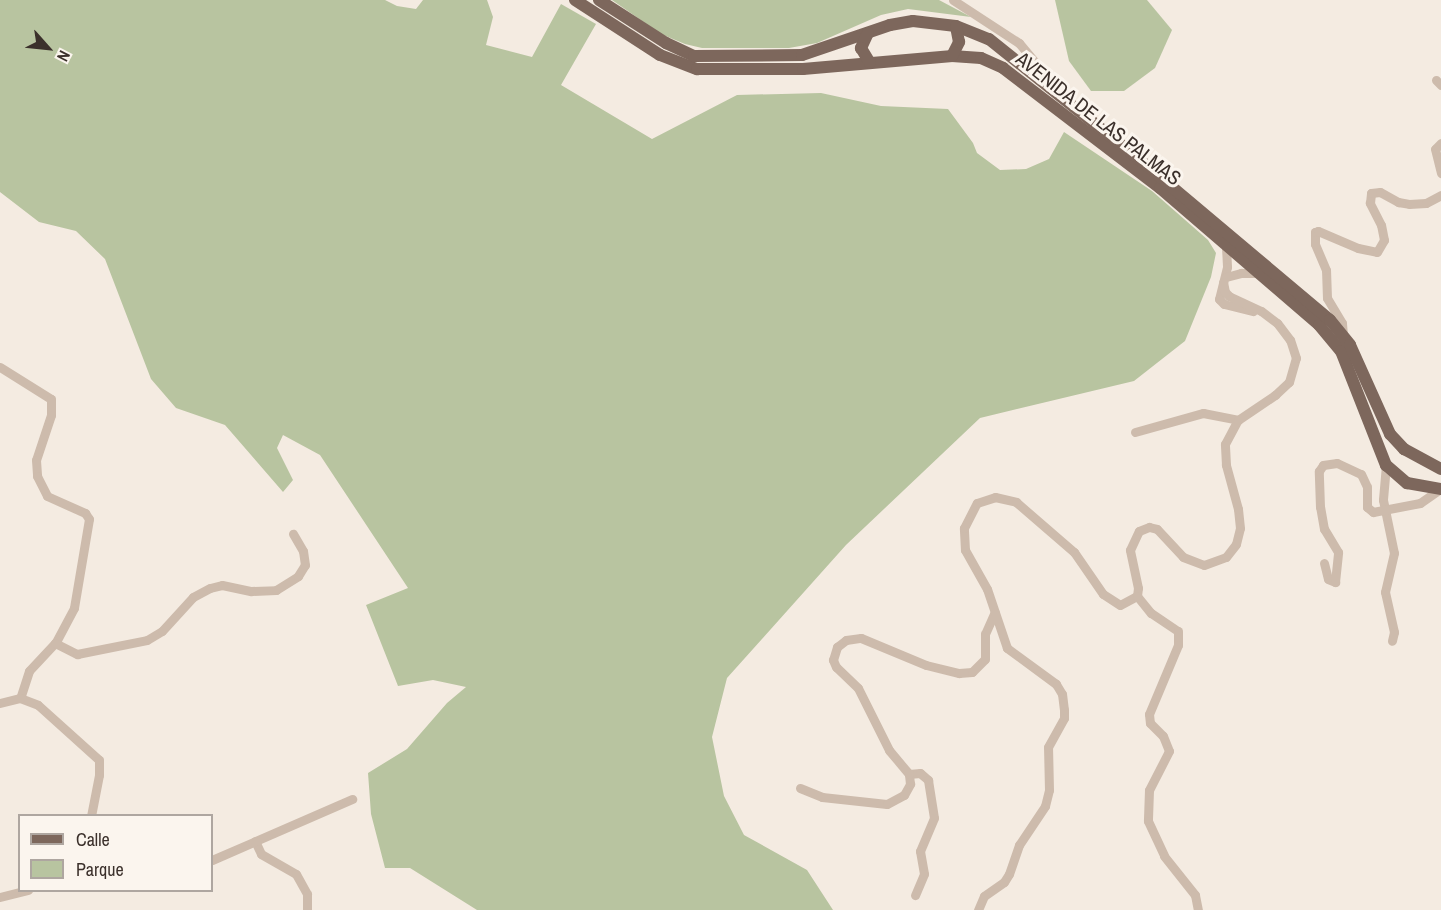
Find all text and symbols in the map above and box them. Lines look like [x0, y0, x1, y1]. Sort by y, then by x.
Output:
north arrow [18, 18, 78, 78]
street label: AVENIDA DE LAS PALMAS [1011, 46, 1187, 190]
text: N [52, 47, 76, 65]
legend [18, 814, 213, 892]
text: Calle [76, 827, 110, 852]
text: Parque [76, 857, 124, 882]

